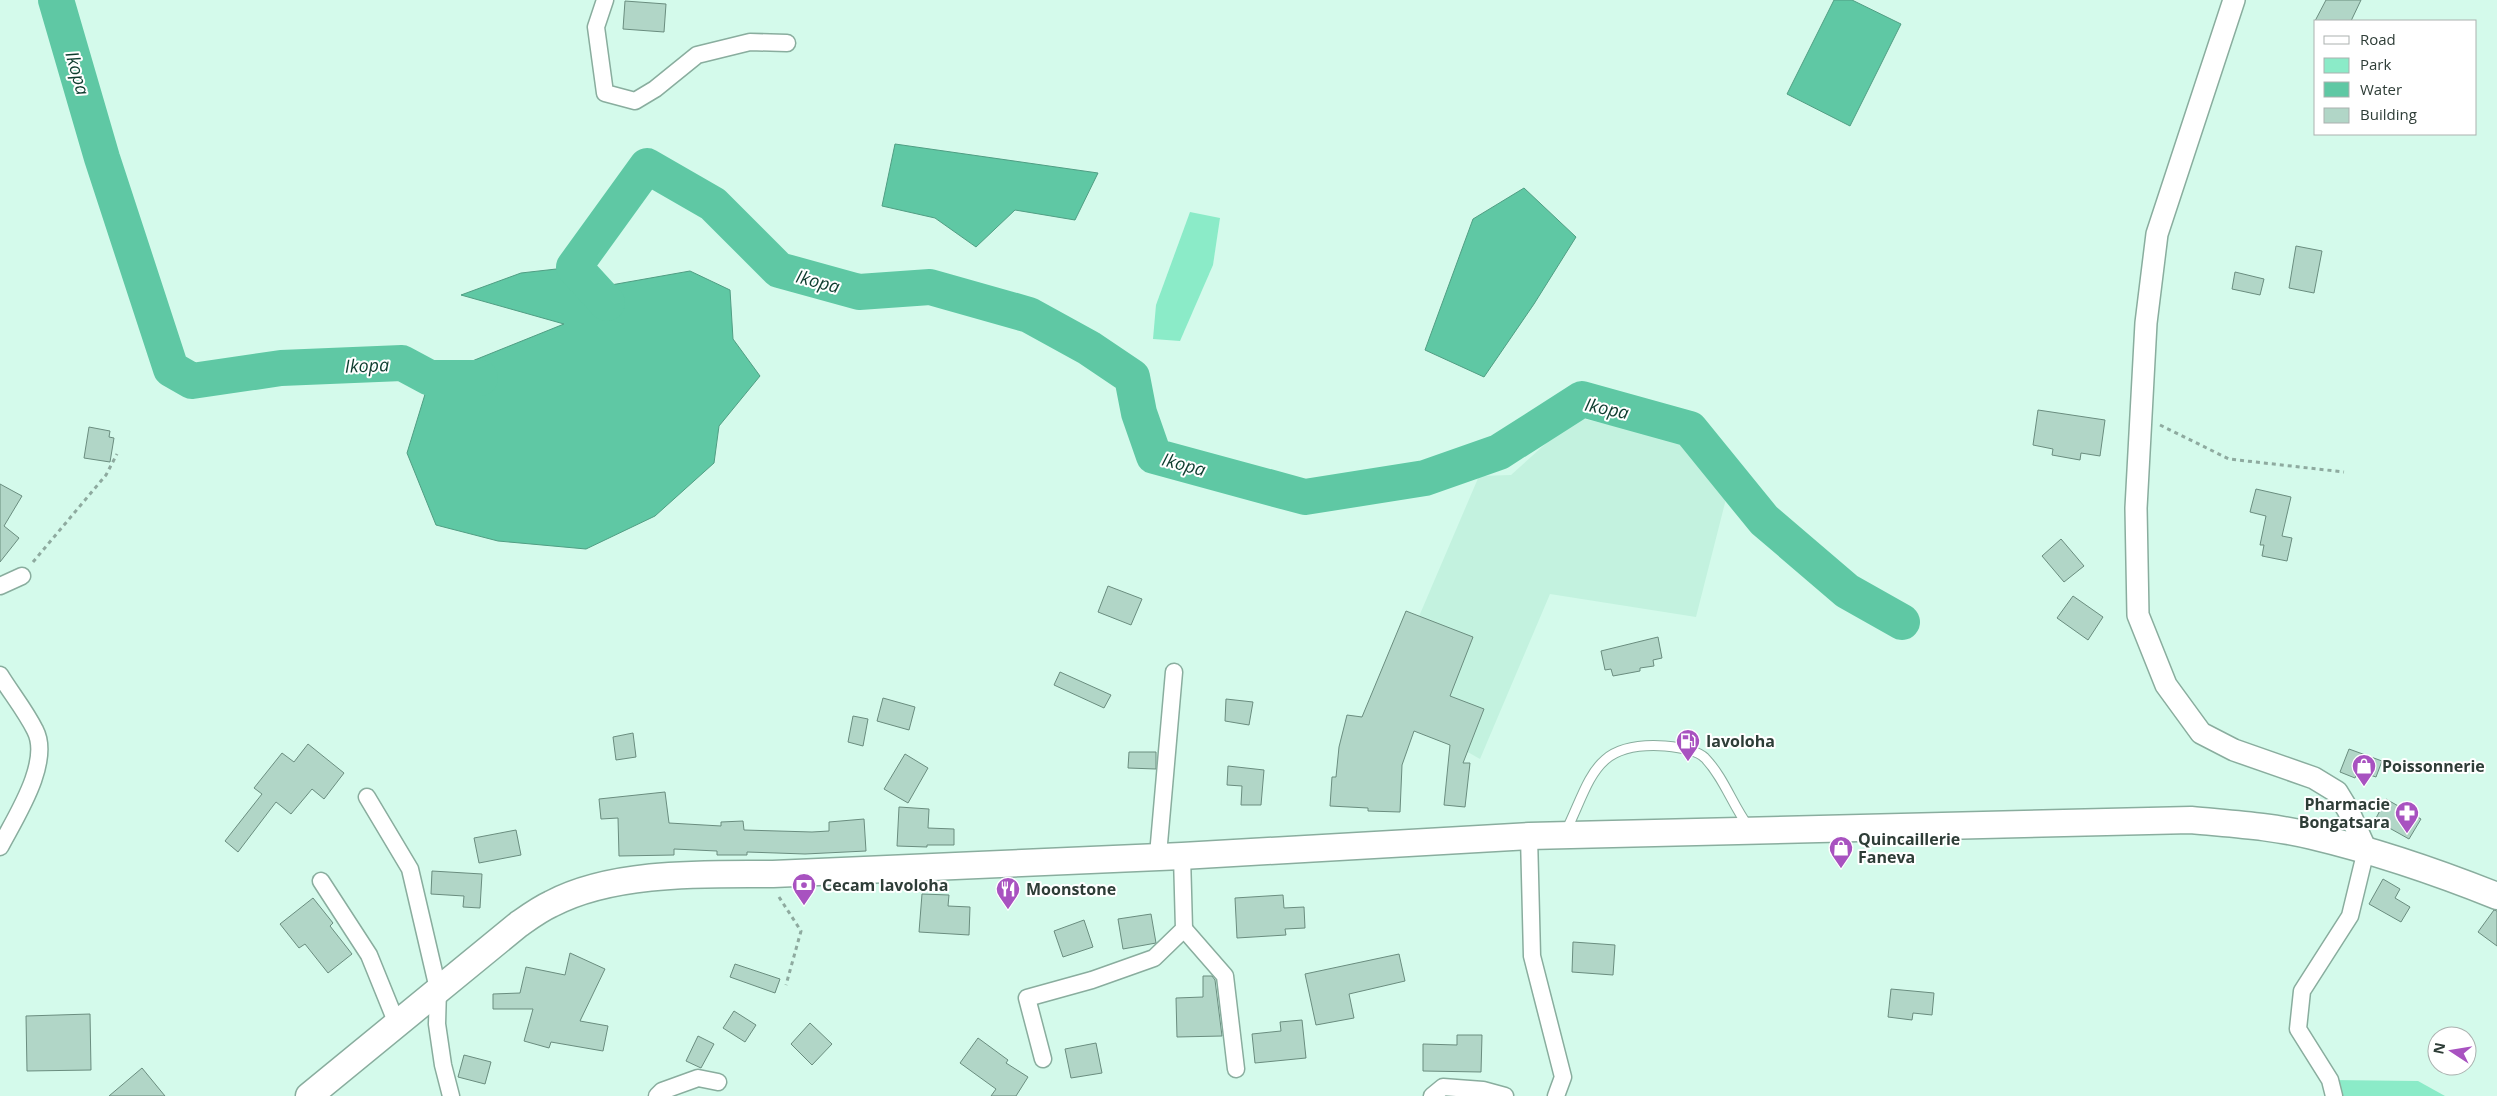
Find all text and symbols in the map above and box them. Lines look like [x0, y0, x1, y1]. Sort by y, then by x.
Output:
legend [2314, 20, 2477, 135]
text: Road [2360, 29, 2396, 49]
water label: Ikopa [60, 48, 96, 98]
text: Park [2360, 54, 2391, 74]
text: Water [2360, 79, 2402, 99]
text: Building [2360, 104, 2417, 124]
water label: Ikopa [793, 264, 843, 298]
water label: Ikopa [344, 352, 390, 378]
water label: Ikopa [1583, 392, 1631, 424]
water label: Ikopa [1159, 447, 1209, 481]
fuel station icon: Iavoloha [1675, 728, 1701, 762]
place label: Iavoloha [1706, 730, 1775, 752]
shop icon: Poissonnerie [2351, 753, 2377, 787]
place label: Poissonnerie [2382, 755, 2485, 777]
place label: Pharmacie Bongatsara [2299, 793, 2390, 833]
pharmacy icon: Pharmacie Bongatsara [2394, 800, 2420, 834]
place label: Quincaillerie Faneva [1858, 828, 1960, 868]
shop icon: Quincaillerie Faneva [1828, 835, 1854, 869]
bank icon: Cecam Iavoloha [791, 872, 817, 906]
place label: Cecam Iavoloha [822, 874, 948, 896]
restaurant icon: Moonstone [995, 876, 1021, 910]
place label: Moonstone [1026, 878, 1116, 900]
north arrow [2427, 1026, 2477, 1076]
text: N [2428, 1041, 2449, 1056]

